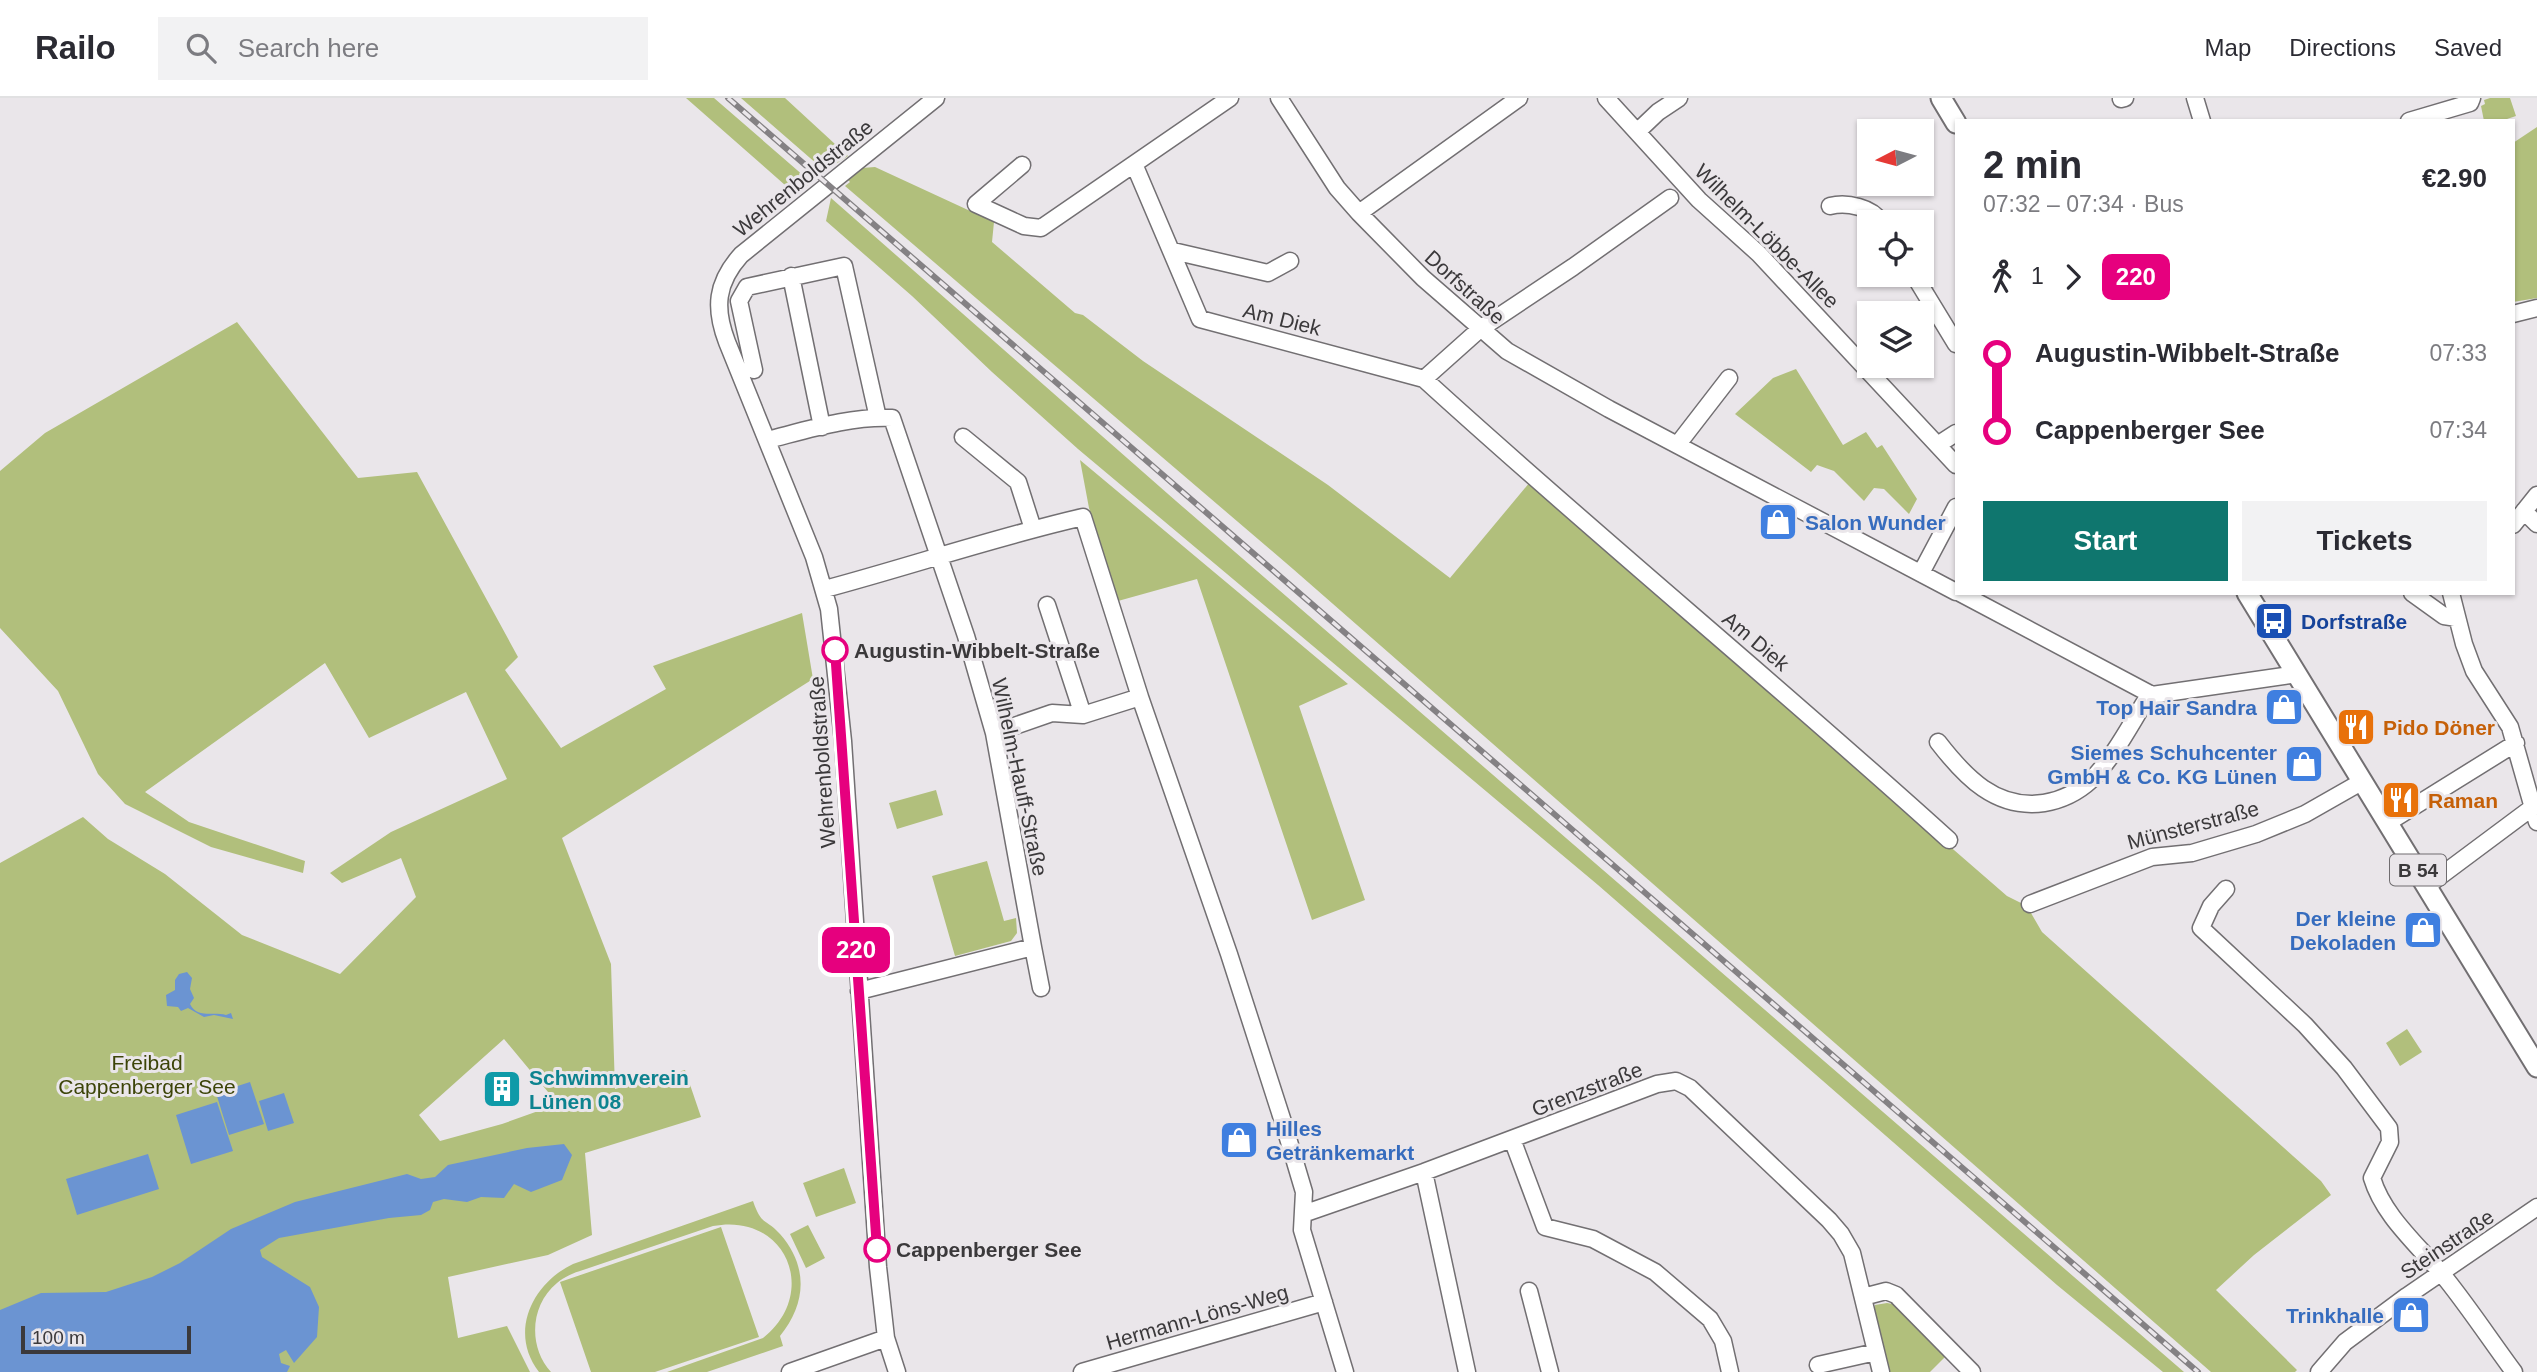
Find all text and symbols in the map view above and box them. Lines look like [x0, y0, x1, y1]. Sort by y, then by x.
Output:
search box [158, 17, 648, 80]
text: Railo [35, 29, 116, 66]
icon: search [182, 29, 220, 67]
text: Search here [238, 33, 379, 63]
text: Map [2205, 34, 2251, 61]
text: Directions [2289, 34, 2396, 61]
text: Saved [2434, 34, 2502, 61]
street label: Wehrenboldstraße [729, 115, 877, 241]
north arrow [1857, 119, 1934, 196]
map controls [1857, 119, 1934, 378]
text: 2 min [1983, 144, 2082, 186]
street label: Wilhelm-Löbbe-Allee [1690, 159, 1844, 313]
text: €2.90 [2422, 163, 2487, 193]
text: 07:32 – 07:34 · Bus [1983, 191, 2184, 217]
button: locate [1857, 210, 1934, 287]
street label: Dorfstraße [1420, 245, 1510, 329]
icon: walk [1983, 258, 2021, 296]
icon: forward [2054, 258, 2092, 296]
text: 1 [2031, 263, 2044, 289]
text: 220 [2116, 263, 2156, 290]
street label: Am Diek [1241, 298, 1324, 340]
button: layers [1857, 301, 1934, 378]
text: Augustin-Wibbelt-Straße [2035, 338, 2340, 368]
text: 07:33 [2429, 340, 2487, 366]
text: Cappenberger See [2035, 415, 2265, 445]
text: 07:34 [2429, 417, 2487, 443]
shop icon: Salon Wunder [1757, 501, 1799, 543]
button: Start [1983, 501, 2228, 581]
button: Tickets [2242, 501, 2487, 581]
place label: Salon Wunder [1805, 511, 1946, 534]
bus stop icon: Dorfstraße [2253, 600, 2295, 642]
street label: Am Diek [1718, 607, 1794, 676]
place label: Dorfstraße [2301, 610, 2407, 633]
marker: Augustin-Wibbelt-Straße [822, 637, 848, 663]
place label: Augustin-Wibbelt-Straße [854, 639, 1100, 662]
street label: Wehrenboldstraße [805, 675, 839, 849]
street label: Wilhelm-Hauff-Straße [988, 676, 1052, 878]
shop icon: Top Hair Sandra [2263, 686, 2305, 728]
place label: Top Hair Sandra [2096, 696, 2257, 719]
restaurant icon: Pido Döner [2335, 706, 2377, 748]
place label: Pido Döner [2383, 716, 2495, 739]
place label: Siemes Schuhcenter GmbH & Co. KG Lünen [2047, 741, 2277, 788]
shop icon: Siemes Schuhcenter GmbH & Co. KG Lünen [2283, 743, 2325, 785]
restaurant icon: Raman [2380, 779, 2422, 821]
place label: Raman [2428, 789, 2498, 812]
street label: Münsterstraße [2125, 796, 2261, 854]
road number: B 54 [2390, 855, 2446, 886]
place label: Der kleine Dekoladen [2290, 907, 2396, 954]
shop icon: Der kleine Dekoladen [2402, 909, 2444, 951]
line badge: 220 [816, 927, 896, 973]
text: 220 [836, 936, 876, 963]
park label: Freibad Cappenberger See [58, 1051, 236, 1098]
street label: Grenzstraße [1528, 1057, 1646, 1121]
place label: Schwimmverein Lünen 08 [529, 1066, 689, 1113]
building icon: Schwimmverein Lünen 08 [481, 1068, 523, 1110]
place label: Hilles Getränkemarkt [1266, 1117, 1414, 1164]
shop icon: Hilles Getränkemarkt [1218, 1119, 1260, 1161]
street label: Steinstraße [2396, 1204, 2498, 1284]
marker: Cappenberger See [864, 1236, 890, 1262]
place label: Cappenberger See [896, 1238, 1082, 1261]
street label: Hermann-Löns-Weg [1103, 1280, 1291, 1354]
shop icon: Trinkhalle [2390, 1294, 2432, 1336]
place label: Trinkhalle [2286, 1304, 2384, 1327]
scale bar [21, 1323, 191, 1355]
text: 100 m [32, 1327, 85, 1348]

